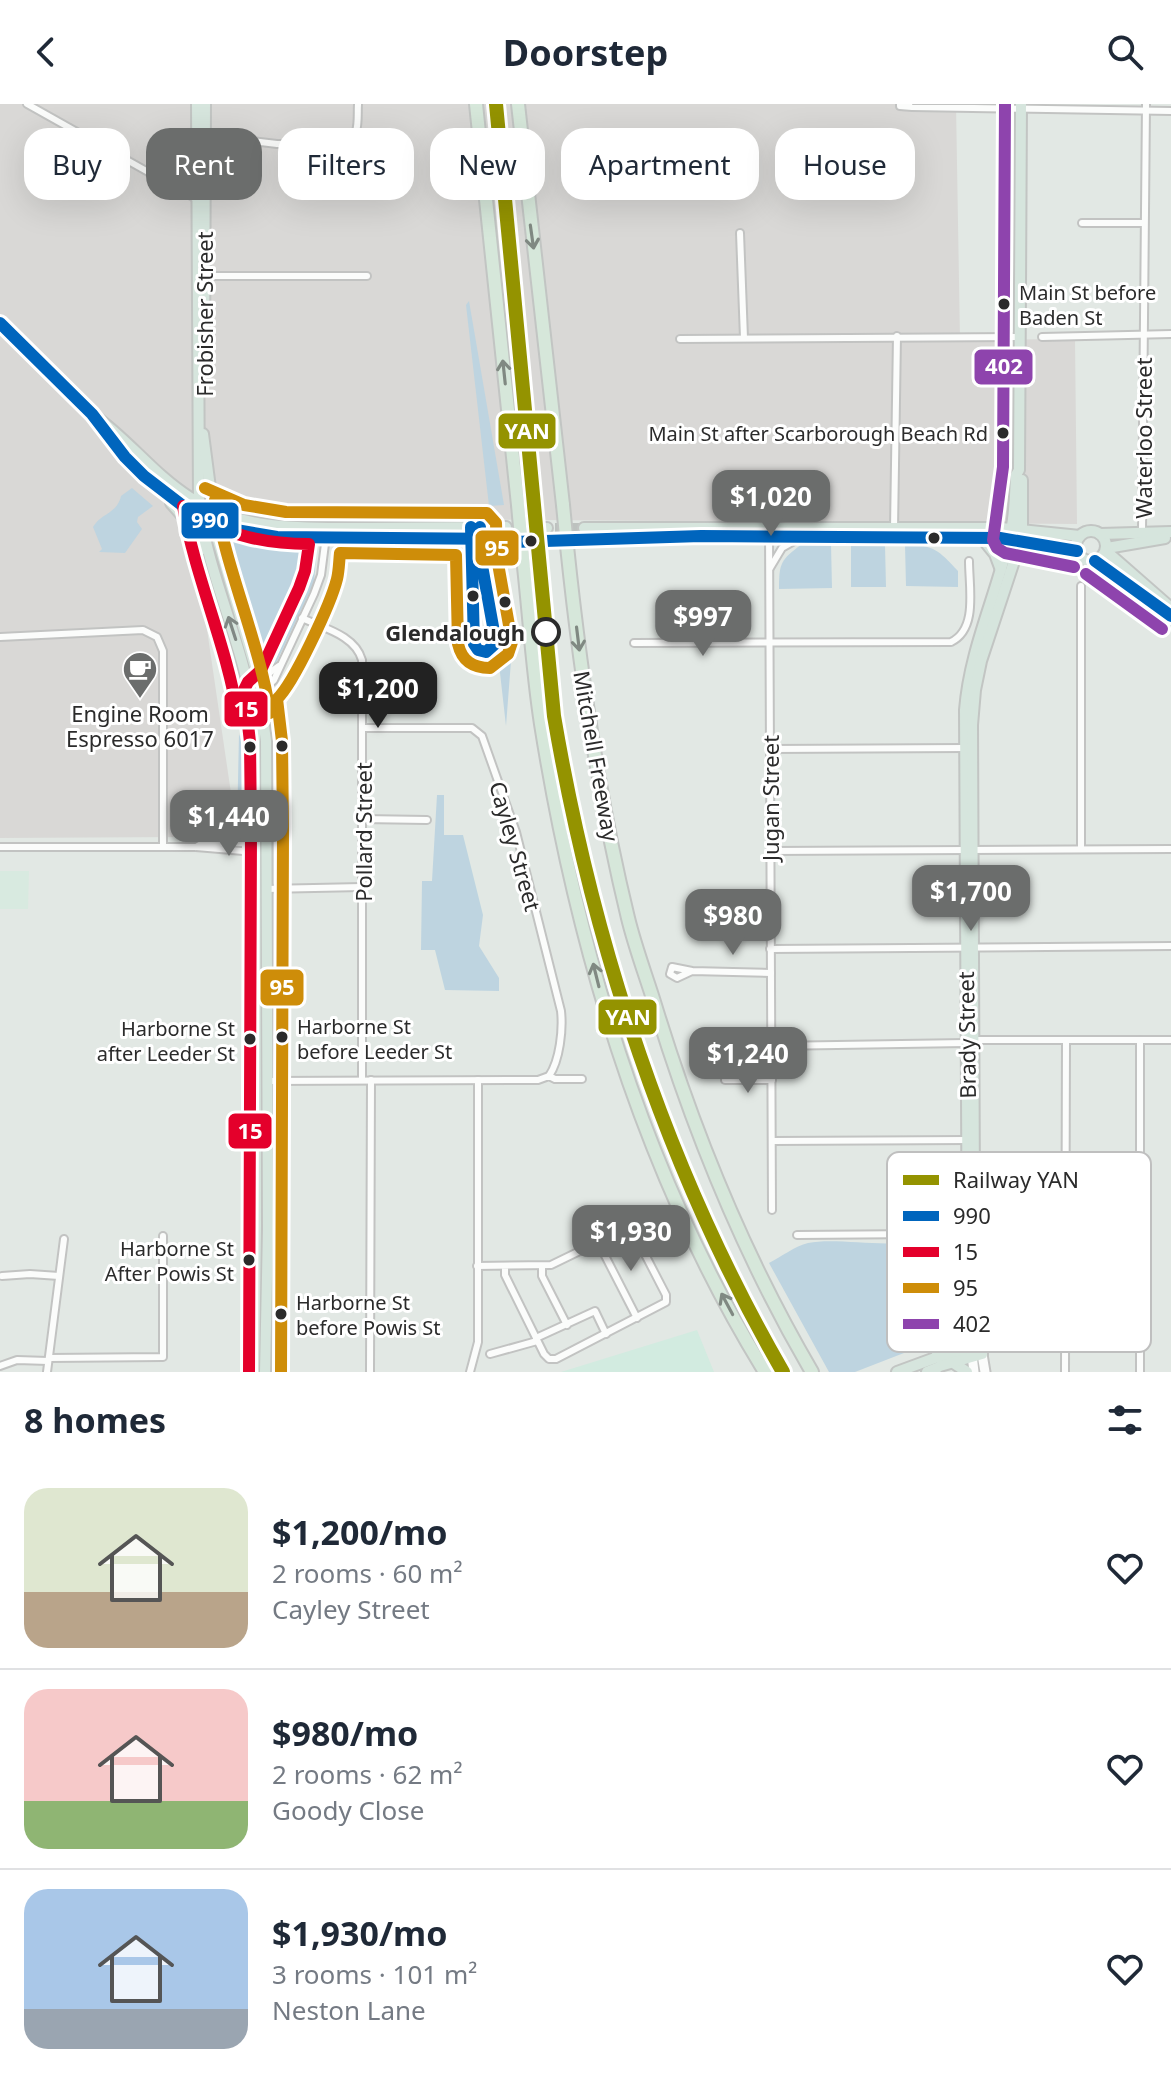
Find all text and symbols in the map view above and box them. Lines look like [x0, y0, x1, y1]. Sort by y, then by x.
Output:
text: Doorstep [503, 28, 668, 77]
icon: back [24, 30, 68, 74]
icon: search [1103, 30, 1147, 74]
chip: Buy [24, 128, 130, 200]
chip: Rent [146, 128, 262, 200]
chip: Filters [278, 128, 414, 200]
chip: New [430, 128, 545, 200]
chip: Apartment [561, 128, 759, 200]
chip: House [775, 128, 915, 200]
one-way arrow [525, 224, 540, 249]
street label: Frobisher Street [189, 231, 219, 397]
place label: Main St before Baden St [1019, 279, 1156, 331]
marker: Main St before Baden St [996, 296, 1012, 312]
line badge: 402 [973, 348, 1034, 386]
text: 402 [985, 350, 1023, 380]
street label: Waterloo Street [1128, 357, 1158, 519]
one-way arrow [496, 359, 511, 385]
line badge: YAN [497, 412, 557, 450]
text: YAN [504, 415, 550, 445]
place label: Main St after Scarborough Beach Rd [648, 420, 988, 447]
marker: Main St after Scarborough Beach Rd [995, 425, 1011, 441]
pin: $1,020 [706, 470, 836, 538]
text: $1,020 [730, 478, 812, 514]
line badge: 990 [180, 501, 240, 540]
text: 990 [191, 504, 229, 534]
line badge: 95 [474, 529, 520, 567]
unlabelled marker [926, 530, 942, 546]
text: 95 [484, 532, 510, 562]
unlabelled marker [523, 533, 539, 549]
unlabelled marker [465, 588, 481, 604]
pin: $997 [656, 590, 750, 658]
unlabelled marker [497, 594, 513, 610]
text: $997 [673, 598, 733, 634]
one-way arrow [224, 615, 239, 641]
place label: Glendalough [385, 617, 525, 647]
marker: Glendalough [532, 618, 560, 646]
one-way arrow [570, 625, 585, 652]
cafe icon: Engine Room Espresso 6017 [121, 650, 159, 700]
pin: $1,200 [313, 662, 443, 730]
street label: Mitchell Freeway [567, 668, 627, 844]
text: $1,200 [337, 670, 419, 706]
line badge: 15 [223, 690, 269, 728]
text: 15 [233, 693, 259, 723]
place label: Engine Room Espresso 6017 [66, 698, 214, 753]
street label: Jugan Street [755, 735, 785, 863]
unlabelled marker [274, 738, 290, 754]
unlabelled marker [242, 739, 258, 755]
street label: Pollard Street [348, 762, 378, 902]
street label: Cayley Street [483, 778, 549, 914]
pin: $1,440 [164, 790, 294, 858]
text: $1,440 [188, 798, 270, 834]
pin: $1,700 [906, 865, 1036, 933]
text: $1,700 [930, 873, 1012, 909]
pin: $980 [686, 889, 780, 957]
text: $980 [703, 897, 763, 933]
one-way arrow [588, 963, 603, 989]
line badge: 95 [259, 968, 305, 1007]
text: 95 [269, 971, 295, 1001]
street label: Brady Street [950, 971, 982, 1099]
line badge: YAN [597, 998, 658, 1036]
text: YAN [605, 1001, 651, 1031]
place label: Harborne St before Leeder St [297, 1013, 452, 1065]
place label: Harborne St after Leeder St [97, 1015, 235, 1067]
pin: $1,240 [683, 1027, 813, 1095]
marker: Harborne St before Leeder St [274, 1029, 290, 1045]
marker: Harborne St after Leeder St [242, 1031, 258, 1047]
text: $1,240 [707, 1035, 789, 1071]
line badge: 15 [227, 1112, 273, 1150]
text: 15 [237, 1115, 263, 1145]
legend [887, 1152, 1151, 1352]
text: Railway YAN [953, 1164, 1079, 1194]
text: 990 [953, 1200, 991, 1230]
pin: $1,930 [566, 1205, 696, 1273]
text: $1,930 [590, 1213, 672, 1249]
place label: Harborne St After Powis St [105, 1235, 234, 1287]
text: 15 [953, 1236, 978, 1266]
marker: Harborne St After Powis St [241, 1252, 257, 1268]
text: 95 [953, 1272, 978, 1302]
place label: Harborne St before Powis St [296, 1289, 441, 1341]
one-way arrow [718, 1293, 734, 1316]
marker: Harborne St before Powis St [273, 1306, 289, 1322]
text: 402 [953, 1308, 991, 1338]
text: 8 homes [24, 1397, 166, 1443]
icon: filters [1103, 1398, 1147, 1442]
text: $1,200/mo [272, 1509, 447, 1555]
icon: home [88, 1520, 184, 1616]
icon: heart [1103, 1546, 1147, 1590]
text: 2 rooms · 60 m² [272, 1555, 462, 1591]
text: Cayley Street [272, 1591, 430, 1627]
text: $980/mo [272, 1710, 418, 1756]
icon: home [88, 1721, 184, 1817]
icon: heart [1103, 1747, 1147, 1791]
text: 2 rooms · 62 m² [272, 1756, 462, 1792]
text: Goody Close [272, 1792, 424, 1828]
text: $1,930/mo [272, 1910, 447, 1956]
icon: home [88, 1921, 184, 2017]
icon: heart [1103, 1947, 1147, 1991]
text: 3 rooms · 101 m² [272, 1956, 477, 1992]
text: Neston Lane [272, 1992, 426, 2028]

